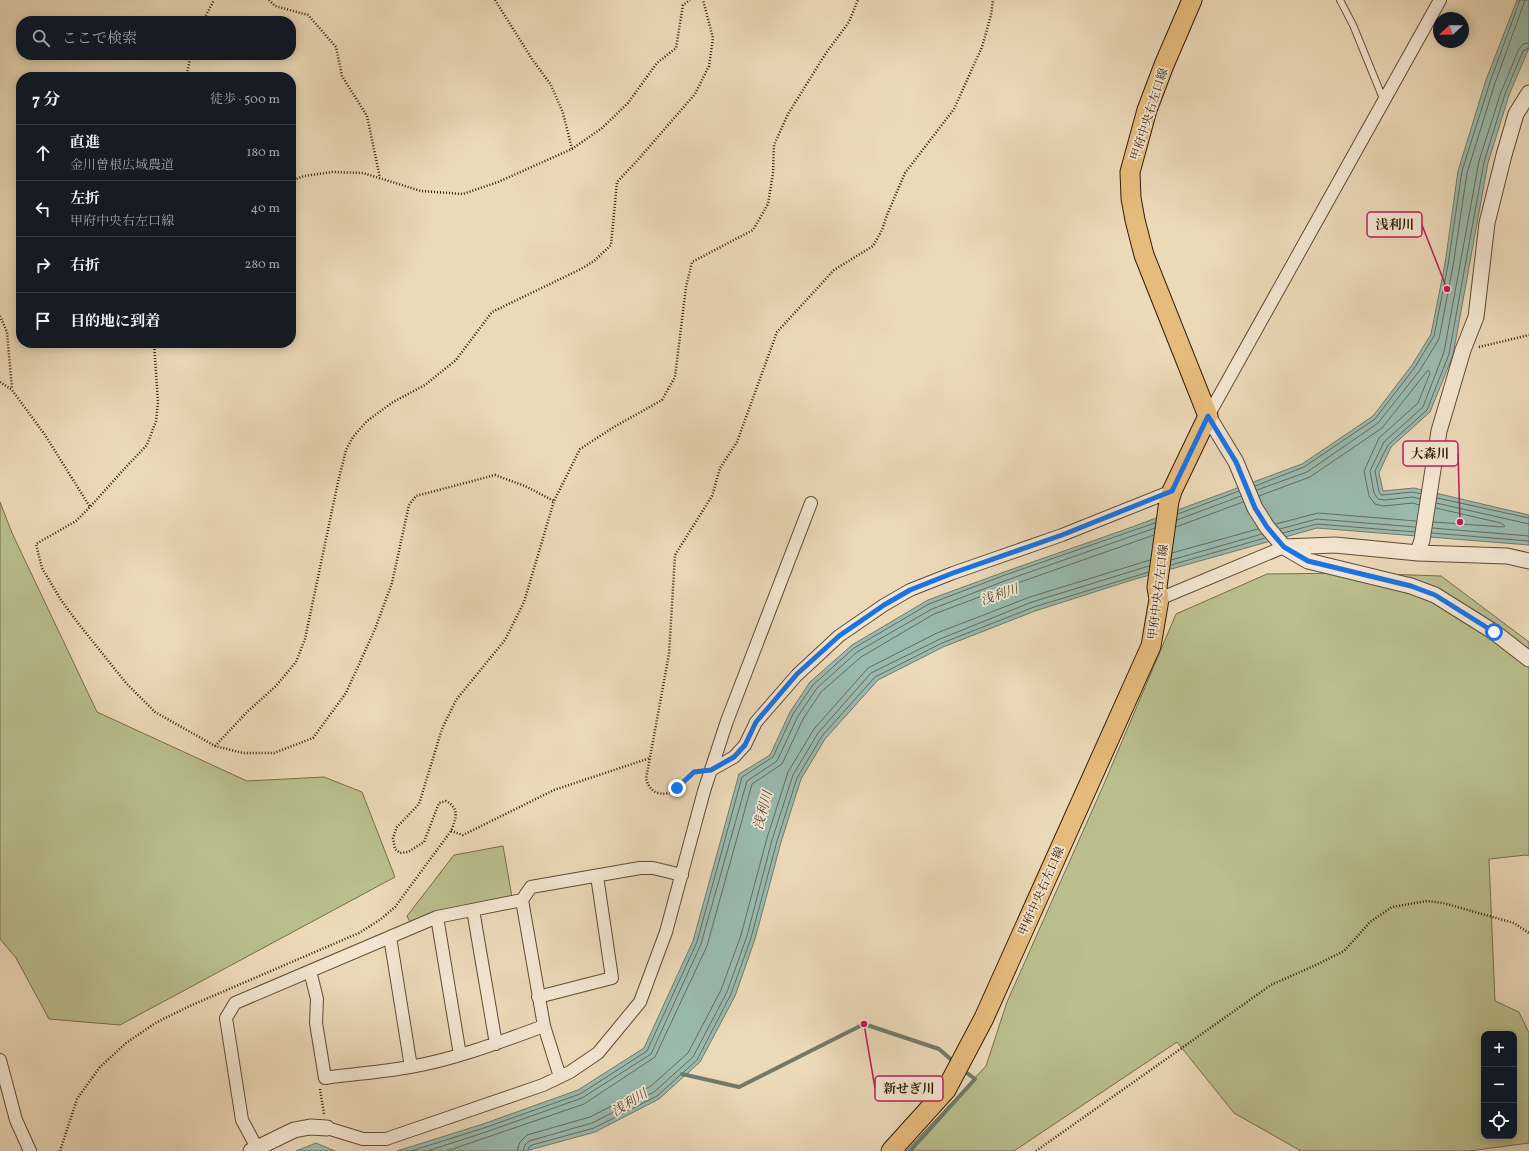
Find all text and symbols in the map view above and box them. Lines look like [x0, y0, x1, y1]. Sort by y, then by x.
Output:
north arrow [1433, 12, 1469, 48]
search box [16, 16, 296, 60]
icon: search [30, 27, 52, 49]
text: ここで検索 [62, 29, 137, 50]
street label: 甲府中央右左口線 [1128, 66, 1172, 162]
text: 7 分 [32, 89, 61, 112]
text: 徒歩 · 500 m [210, 91, 280, 109]
text: 直進 [70, 133, 100, 154]
icon: ahead [32, 142, 54, 164]
text: 180 m [246, 144, 280, 162]
text: 金川曽根広域農道 [70, 157, 174, 175]
text: 左折 [70, 189, 100, 210]
icon: left [32, 198, 54, 220]
text: 40 m [251, 200, 280, 218]
callout: 浅利川 [1367, 212, 1422, 237]
text: 甲府中央右左口線 [70, 213, 174, 231]
text: 浅利川 [1375, 217, 1415, 235]
icon: right [32, 254, 54, 276]
text: 右折 [70, 256, 100, 277]
text: 280 m [244, 256, 280, 274]
icon: arrive [32, 310, 54, 332]
text: 目的地に到着 [70, 312, 160, 333]
callout: 大森川 [1403, 441, 1458, 466]
text: 大森川 [1410, 446, 1450, 464]
street label: 甲府中央右左口線 [1145, 543, 1173, 641]
water label: 浅利川 [978, 580, 1023, 611]
route start [1485, 623, 1503, 641]
route end [668, 779, 686, 797]
water label: 浅利川 [750, 787, 778, 832]
street label: 甲府中央右左口線 [1015, 844, 1069, 939]
map controls [1481, 1031, 1517, 1139]
button: + [1481, 1031, 1517, 1067]
button: − [1481, 1067, 1517, 1103]
callout: 新せぎ川 [875, 1076, 943, 1101]
text: 新せぎ川 [883, 1081, 935, 1099]
water label: 浅利川 [609, 1085, 653, 1122]
button: locate [1481, 1103, 1517, 1139]

